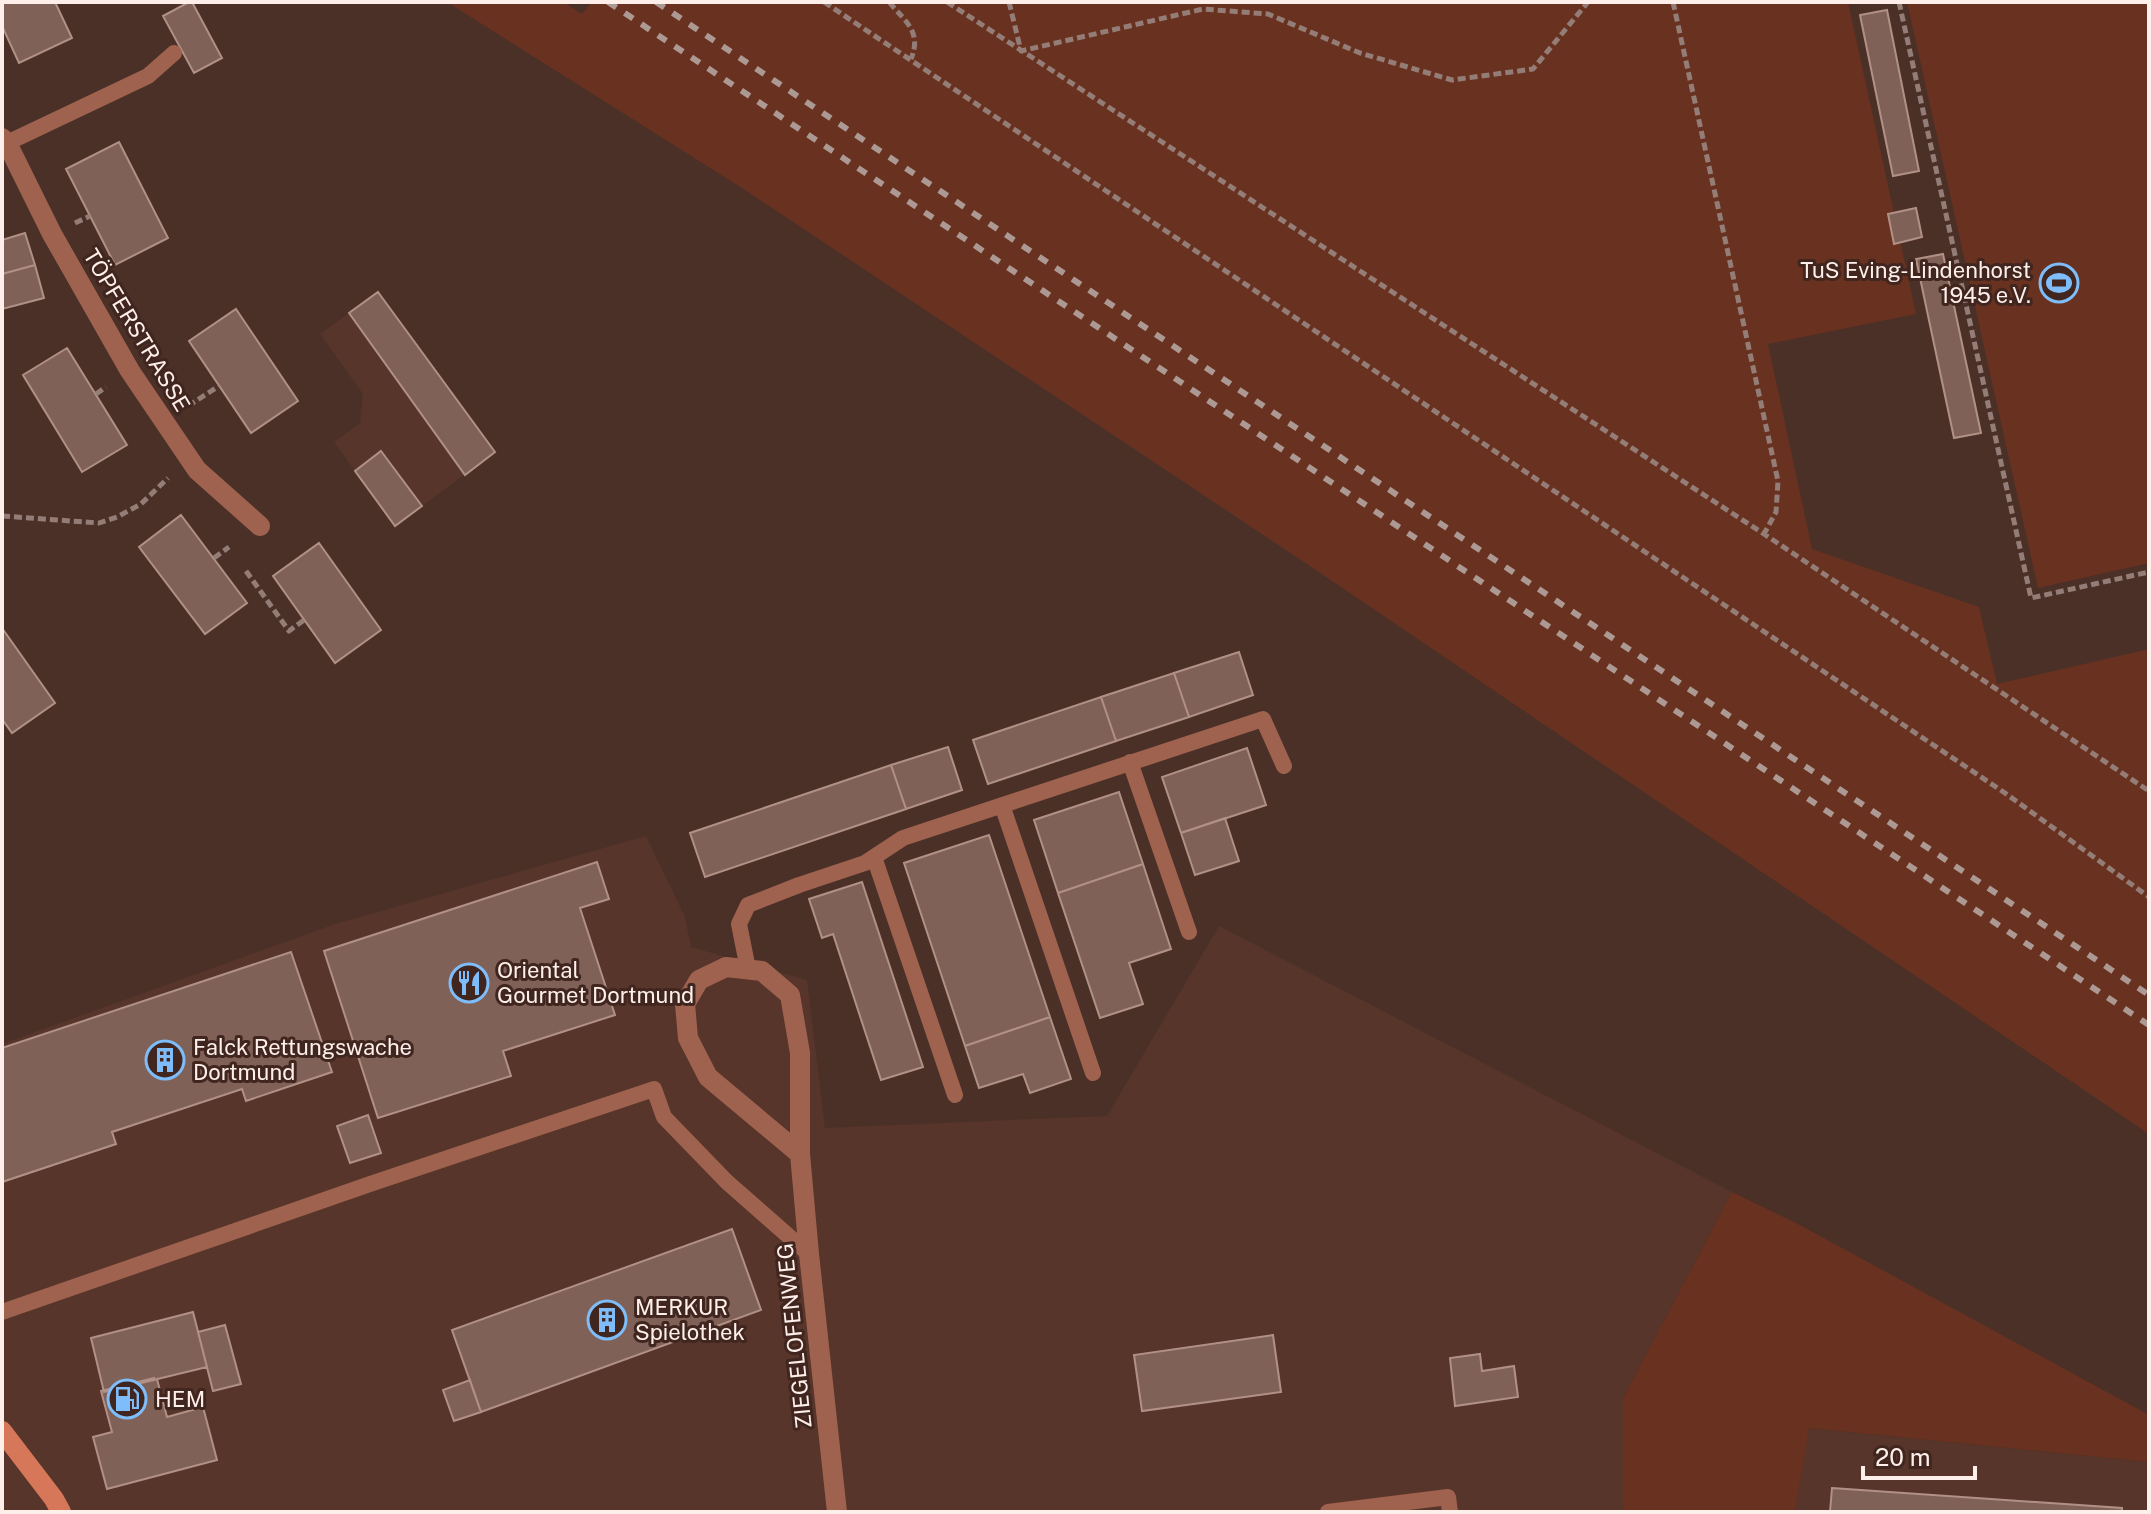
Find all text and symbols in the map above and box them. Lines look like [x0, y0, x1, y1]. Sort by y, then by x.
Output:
street label: TÖPFERSTRASSE [78, 243, 197, 416]
place label: TuS Eving-Lindenhorst 1945 e.V. [1800, 257, 2031, 308]
sports icon: TuS Eving-Lindenhorst 1945 e.V. [2038, 262, 2080, 304]
place label: Oriental Gourmet Dortmund [497, 957, 694, 1008]
restaurant icon: Oriental Gourmet Dortmund [448, 962, 490, 1004]
place label: Falck Rettungswache Dortmund [193, 1034, 412, 1085]
building icon: Falck Rettungswache Dortmund [144, 1039, 186, 1081]
street label: ZIEGELOFENWEG [771, 1242, 817, 1430]
place label: MERKUR Spielothek [635, 1294, 745, 1345]
building icon: MERKUR Spielothek [586, 1299, 628, 1341]
fuel station icon: HEM [106, 1378, 148, 1420]
place label: HEM [155, 1386, 205, 1412]
scale bar [1863, 1430, 1975, 1480]
text: 20 m [1875, 1443, 1931, 1471]

